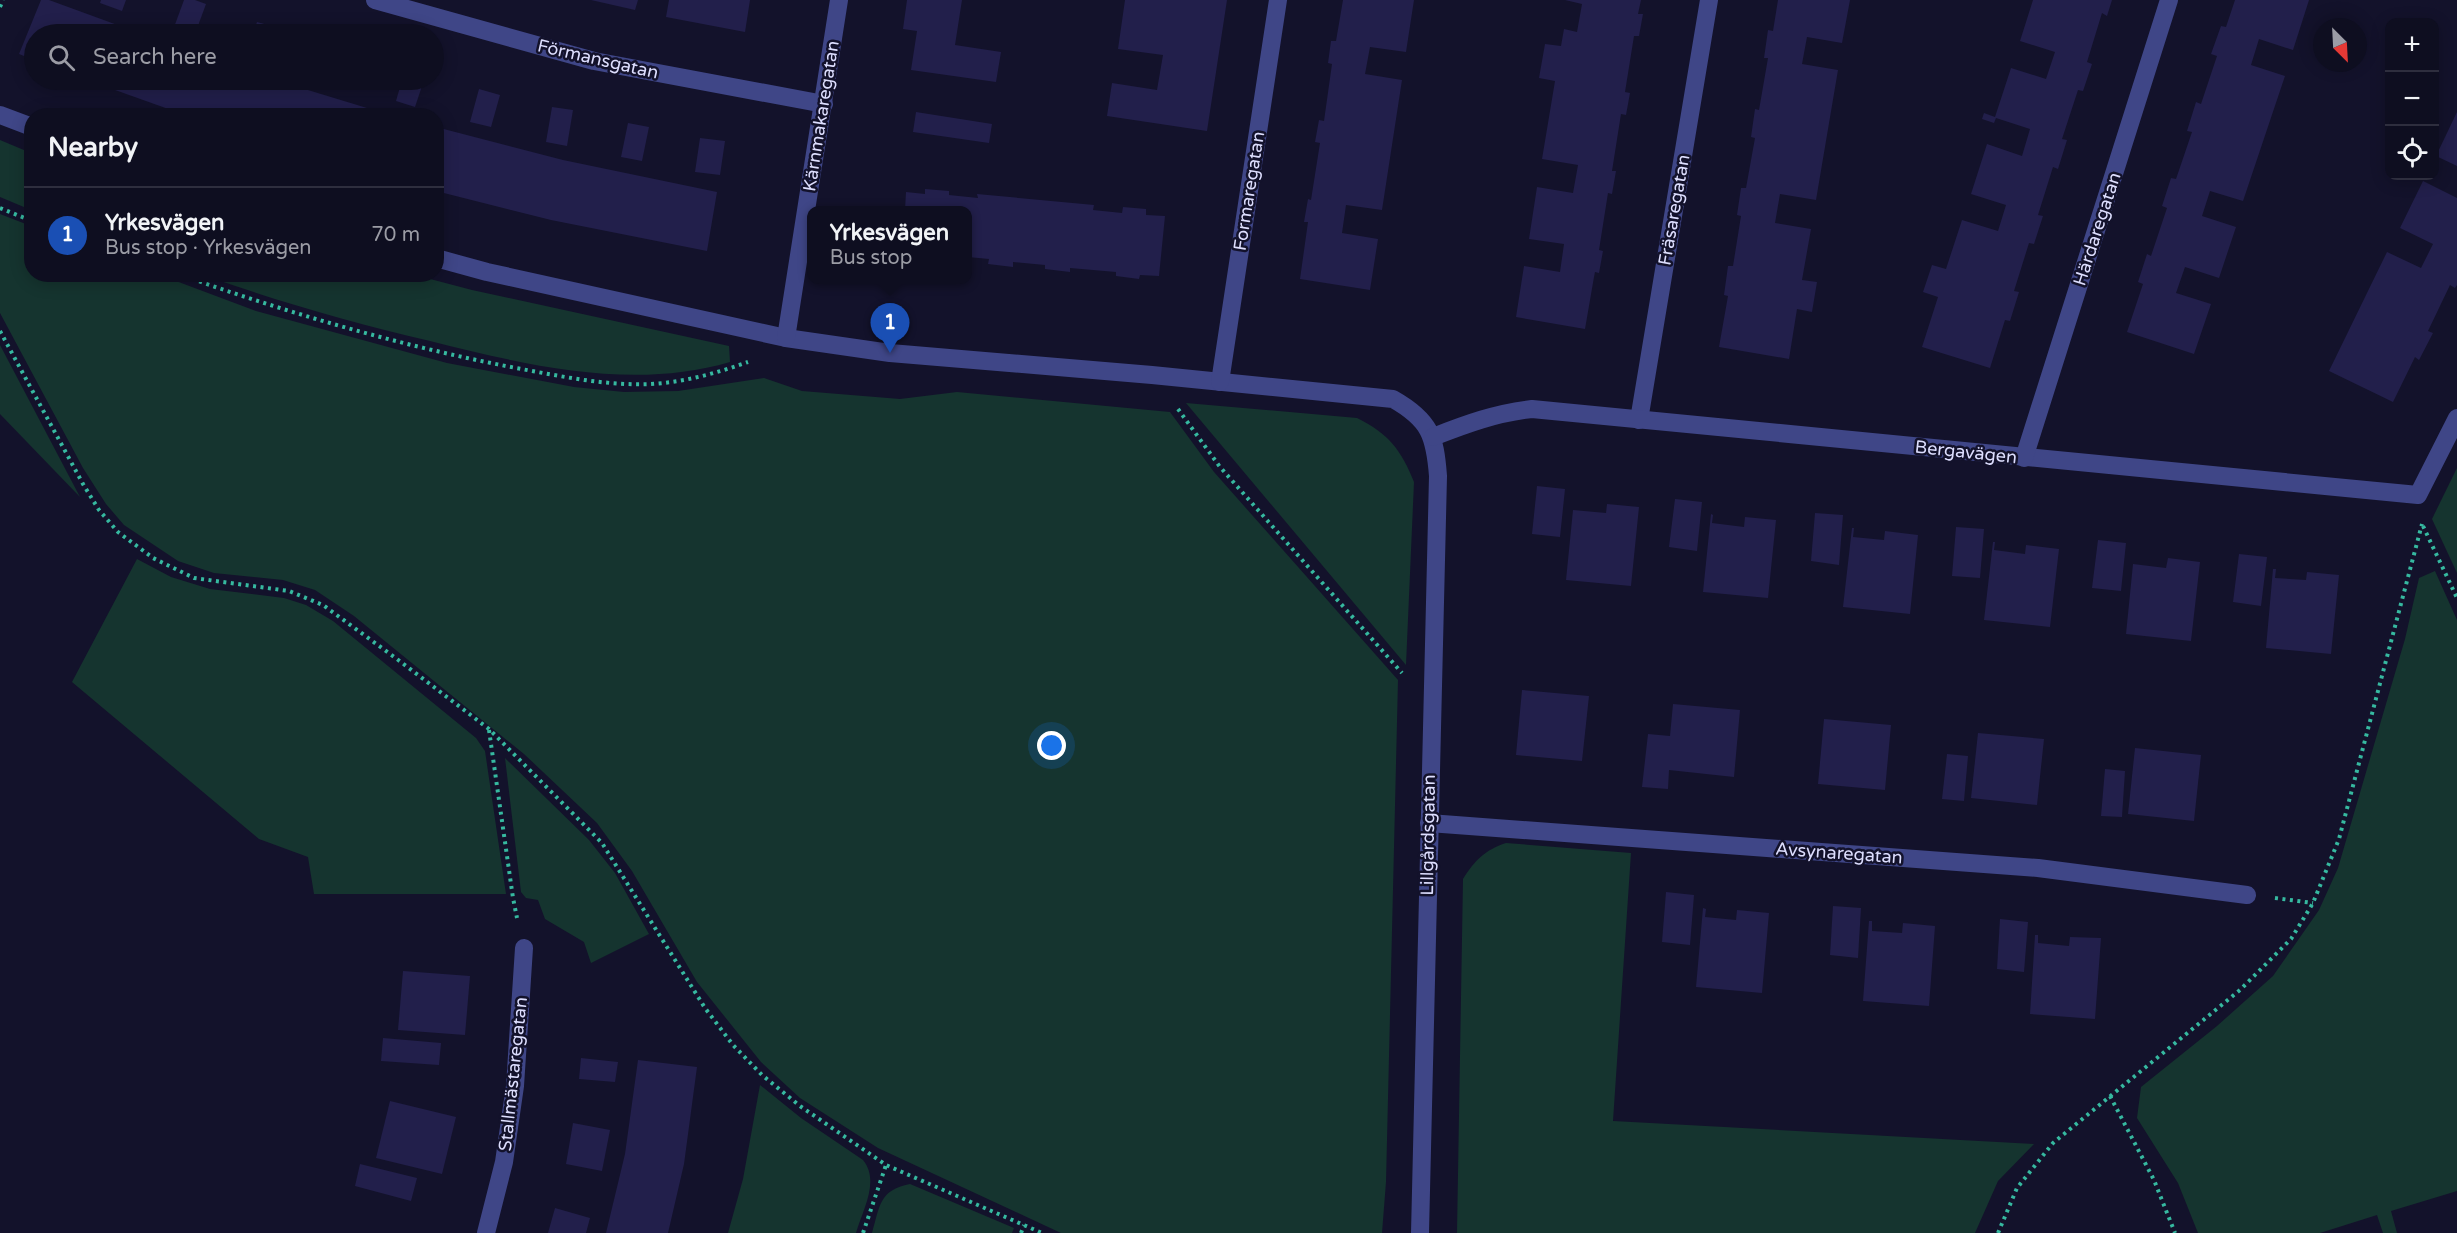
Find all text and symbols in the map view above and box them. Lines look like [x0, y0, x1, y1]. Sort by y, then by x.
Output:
north arrow [2313, 18, 2367, 72]
map controls [2385, 18, 2439, 180]
button: + [2385, 18, 2439, 72]
search box [24, 24, 444, 90]
street label: Förmansgatan [535, 34, 661, 84]
street label: Kärnmakaregatan [798, 39, 844, 193]
icon: search [45, 41, 78, 74]
text: Search here [93, 44, 217, 70]
button: − [2385, 72, 2439, 126]
button: locate [2385, 126, 2439, 180]
street label: Formaregatan [1229, 130, 1269, 252]
text: Nearby [48, 132, 138, 163]
street label: Fräsaregatan [1653, 153, 1695, 267]
street label: Härdaregatan [2068, 170, 2126, 288]
popup [807, 206, 972, 284]
text: Yrkesvägen [105, 210, 224, 236]
text: Yrkesvägen [830, 220, 949, 246]
text: 1 [61, 223, 74, 247]
text: 70 m [371, 223, 420, 247]
text: Bus stop · Yrkesvägen [105, 236, 312, 260]
text: Bus stop [830, 246, 912, 270]
pin: 1 [870, 304, 910, 353]
street label: Bergavägen [1914, 436, 2018, 468]
your location [1037, 731, 1066, 760]
street label: Lillgårdsgatan [1416, 774, 1440, 896]
street label: Avsynaregatan [1775, 838, 1903, 868]
street label: Stallmästaregatan [494, 996, 532, 1152]

